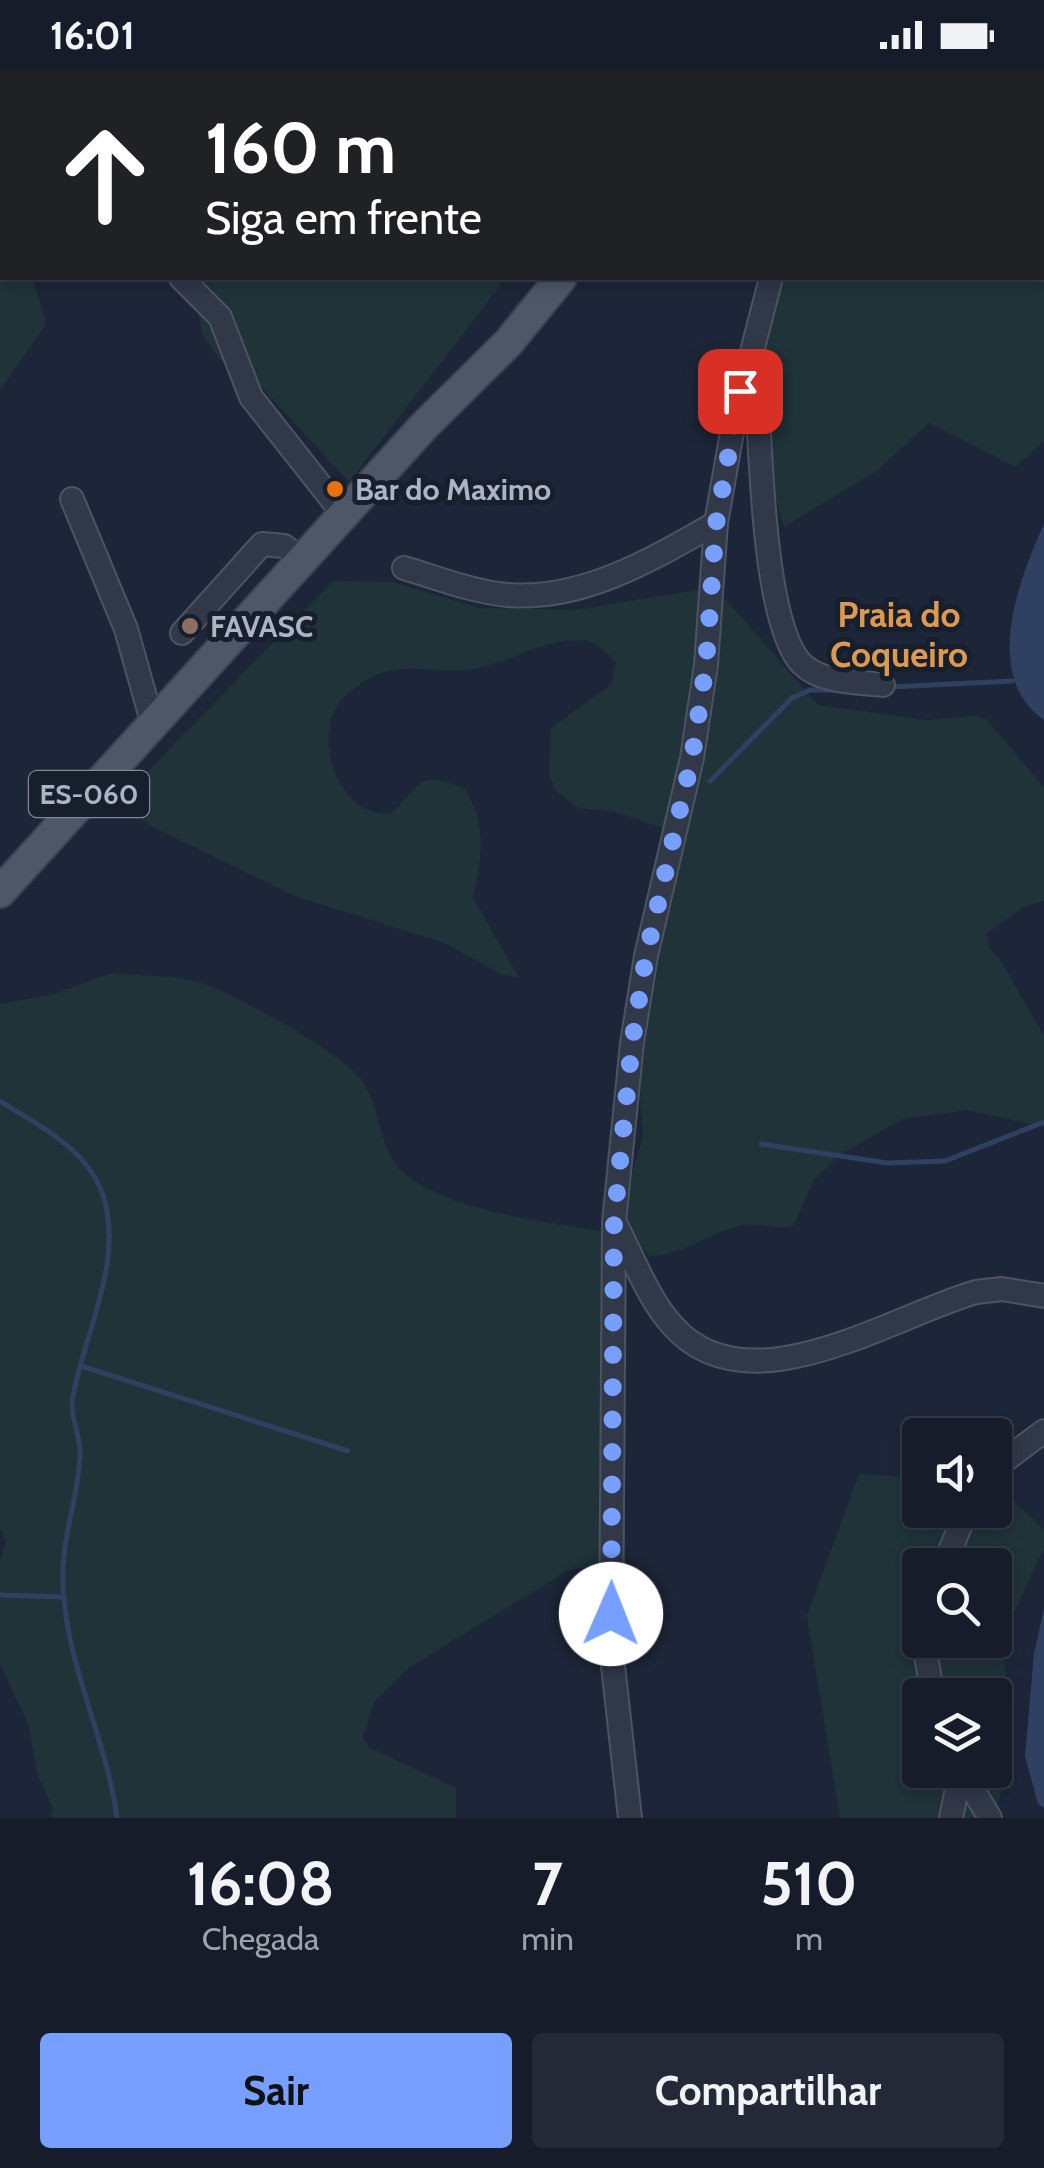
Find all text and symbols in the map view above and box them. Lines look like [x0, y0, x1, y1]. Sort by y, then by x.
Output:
text: 16:01 [50, 12, 135, 59]
text: 160 m [205, 105, 396, 191]
icon: ahead [40, 110, 170, 240]
text: Siga em frente [205, 191, 482, 245]
pin [698, 349, 783, 434]
icon: arrive [713, 364, 768, 419]
place label: Bar do Maximo [355, 471, 551, 508]
marker: Bar do Maximo [324, 478, 346, 500]
district label: Praia do Coqueiro [830, 593, 968, 676]
place label: FAVASC [210, 608, 313, 645]
marker: FAVASC [179, 615, 201, 637]
road number: ES-060 [29, 771, 149, 817]
map controls [902, 1418, 1012, 1788]
button: sound [902, 1418, 1012, 1528]
button: search [902, 1548, 1012, 1658]
position arrow [559, 1562, 663, 1666]
button: layers [902, 1678, 1012, 1788]
text: 16:08 [187, 1847, 334, 1920]
text: 7 [532, 1847, 563, 1920]
text: 510 [761, 1847, 857, 1920]
text: Chegada [202, 1919, 319, 1958]
text: min [521, 1919, 574, 1958]
text: m [795, 1919, 823, 1958]
button: Sair [40, 2033, 512, 2148]
button: Compartilhar [532, 2033, 1004, 2148]

